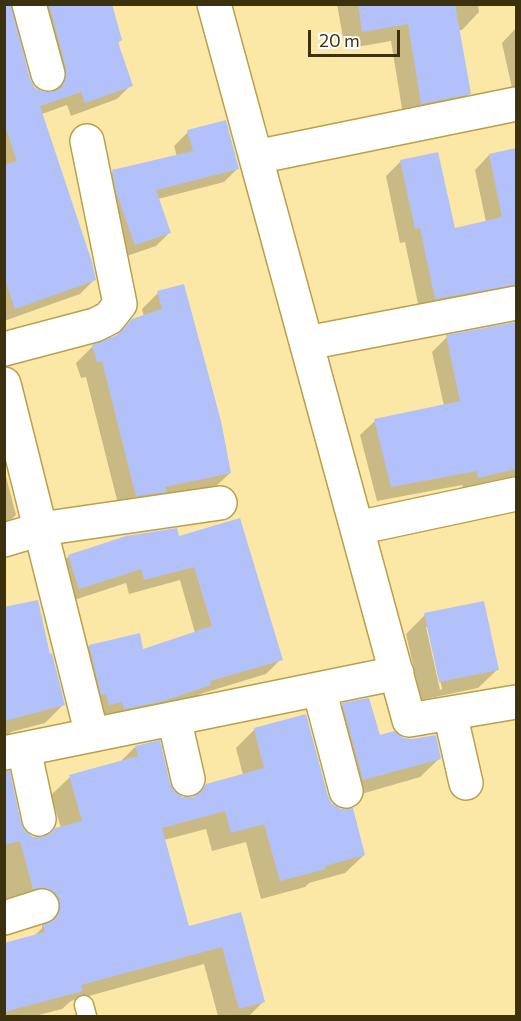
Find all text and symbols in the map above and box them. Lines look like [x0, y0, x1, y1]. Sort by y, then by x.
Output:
scale bar [311, 18, 402, 56]
text: 20 m [319, 29, 360, 51]

